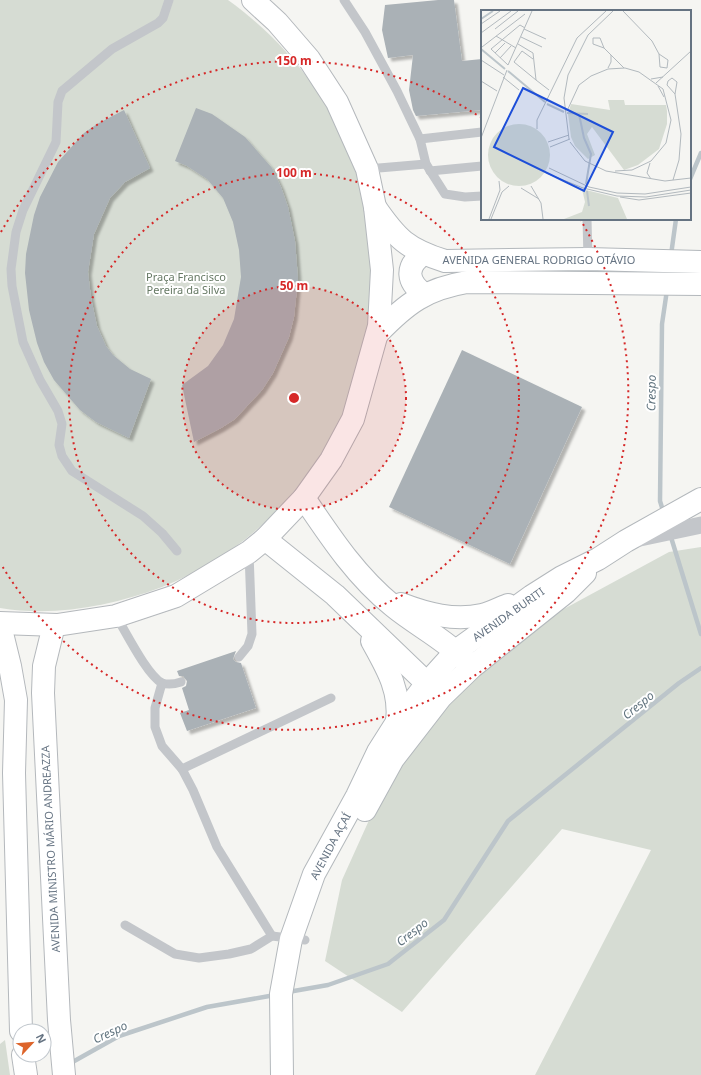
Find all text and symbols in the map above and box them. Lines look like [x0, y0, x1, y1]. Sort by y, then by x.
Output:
inset map [481, 10, 691, 220]
text: 150 m [276, 52, 312, 69]
text: 100 m [276, 164, 312, 181]
street label: AVENIDA GENERAL RODRIGO OTÁVIO [443, 252, 635, 267]
park label: Praça Francisco Pereira da Silva [146, 269, 226, 297]
text: 50 m [280, 277, 308, 294]
water label: Crespo [642, 374, 660, 411]
centre of rings [287, 391, 301, 405]
street label: AVENIDA BURITI [469, 583, 547, 644]
water label: Crespo [618, 687, 658, 723]
street label: AVENIDA MINISTRO MÁRIO ANDREAZZA [37, 744, 63, 953]
street label: AVENIDA AÇAÍ [306, 810, 354, 882]
water label: Crespo [392, 914, 432, 950]
water label: Crespo [90, 1016, 130, 1047]
north arrow [12, 1023, 52, 1063]
text: N [33, 1031, 50, 1046]

